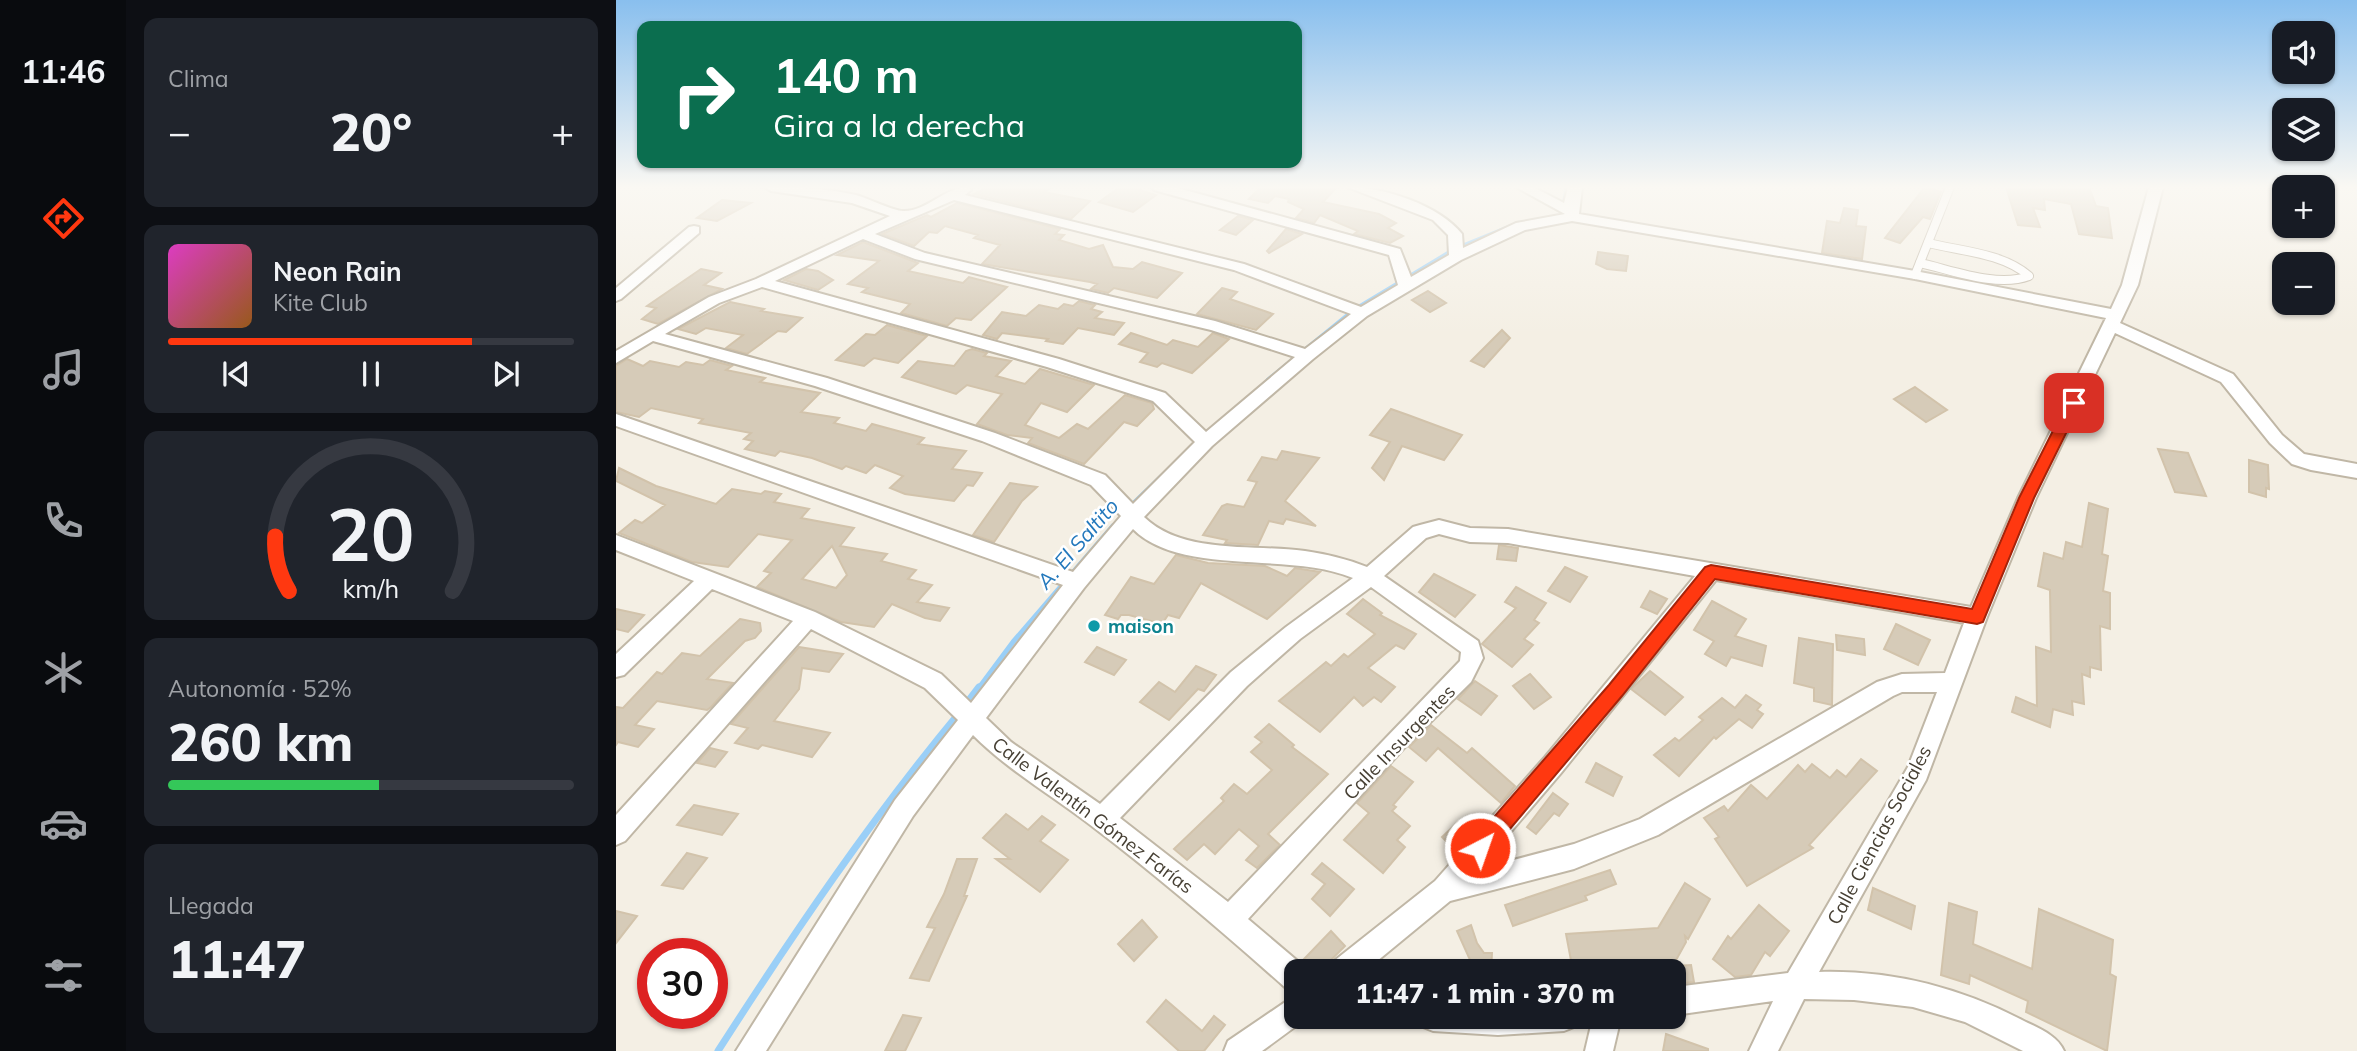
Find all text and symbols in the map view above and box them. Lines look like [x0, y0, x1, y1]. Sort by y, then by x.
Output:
map controls [2272, 21, 2335, 315]
button: sound [2272, 21, 2335, 84]
text: 140 m [773, 44, 919, 105]
icon: right [658, 49, 749, 140]
text: 11:46 [21, 51, 105, 91]
text: Clima [168, 64, 229, 93]
button: layers [2272, 98, 2335, 161]
text: 20° [330, 99, 412, 164]
text: Gira a la derecha [773, 105, 1025, 145]
text: − [168, 108, 191, 156]
text: + [551, 108, 574, 156]
button: + [2272, 175, 2335, 238]
icon: directions [39, 194, 88, 243]
button: − [2272, 252, 2335, 315]
text: Neon Rain [273, 255, 402, 288]
text: Kite Club [273, 288, 368, 317]
icon: music [39, 345, 88, 394]
icon: previous [217, 355, 255, 393]
icon: pause [352, 355, 390, 393]
icon: next [487, 355, 525, 393]
pin [2044, 373, 2104, 433]
icon: arrive [2055, 384, 2093, 422]
text: 20 [327, 489, 415, 580]
water label: A. El Saltito [1030, 493, 1124, 595]
icon: phone [39, 496, 88, 545]
text: km/h [343, 573, 399, 604]
place label: maison [1108, 614, 1174, 638]
marker: maison [1086, 618, 1102, 634]
icon: climate [39, 648, 88, 697]
text: Autonomía · 52% [168, 674, 352, 703]
street label: Calle Insurgentes [1338, 679, 1460, 805]
text: 260 km [168, 709, 353, 774]
street label: Calle Valentín Gómez Farías [988, 731, 1198, 899]
street label: Calle Ciencias Sociales [1822, 741, 1936, 929]
icon: car [39, 799, 88, 848]
position arrow [1443, 811, 1517, 885]
text: Llegada [168, 891, 254, 920]
text: 11:47 [168, 926, 306, 991]
speed limit sign: 30 [637, 938, 728, 1029]
icon: filters [39, 951, 88, 1000]
text: 11:47 · 1 min · 370 m [1355, 977, 1615, 1010]

